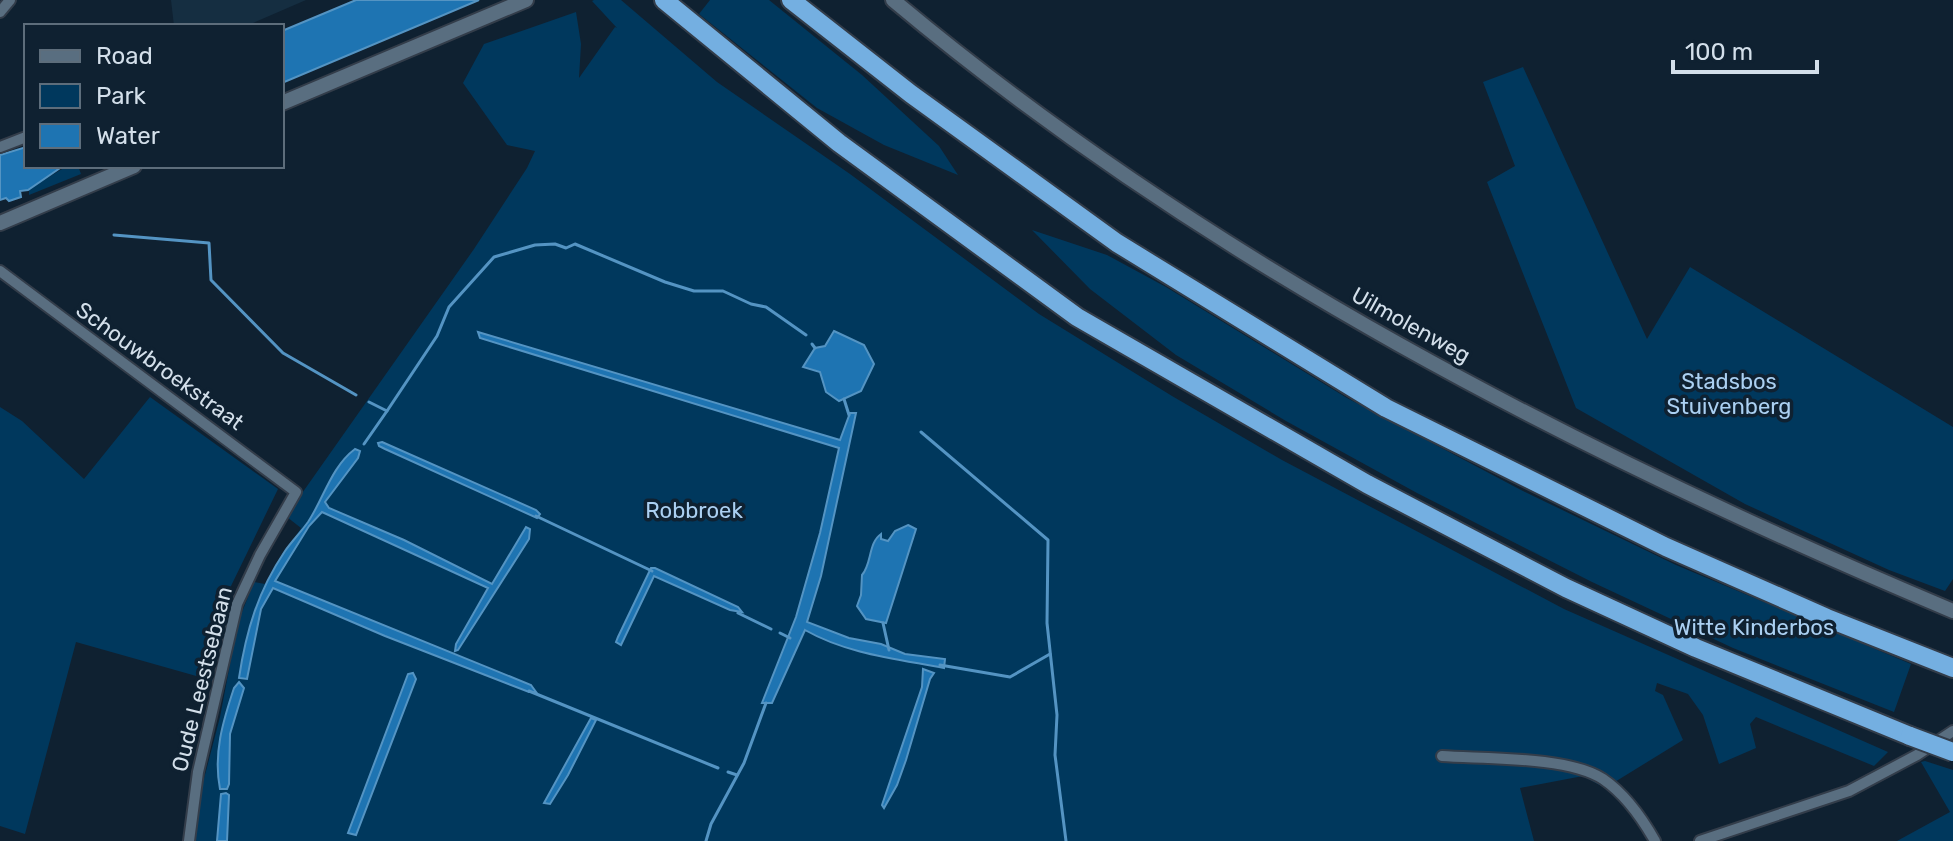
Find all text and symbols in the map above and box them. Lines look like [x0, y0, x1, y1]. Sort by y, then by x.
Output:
legend [24, 24, 284, 168]
scale bar [1673, 24, 1817, 74]
text: 100 m [1685, 38, 1753, 66]
text: Road [96, 42, 153, 70]
text: Park [96, 82, 147, 110]
text: Water [96, 122, 160, 150]
street label: Uilmolenweg [1347, 281, 1475, 369]
street label: Schouwbroekstraat [71, 296, 249, 436]
park label: Stadsbos Stuivenberg [1667, 368, 1791, 420]
park label: Robbroek [645, 497, 743, 524]
street label: Oude Leestsebaan [166, 584, 238, 774]
park label: Witte Kinderbos [1674, 614, 1834, 641]

